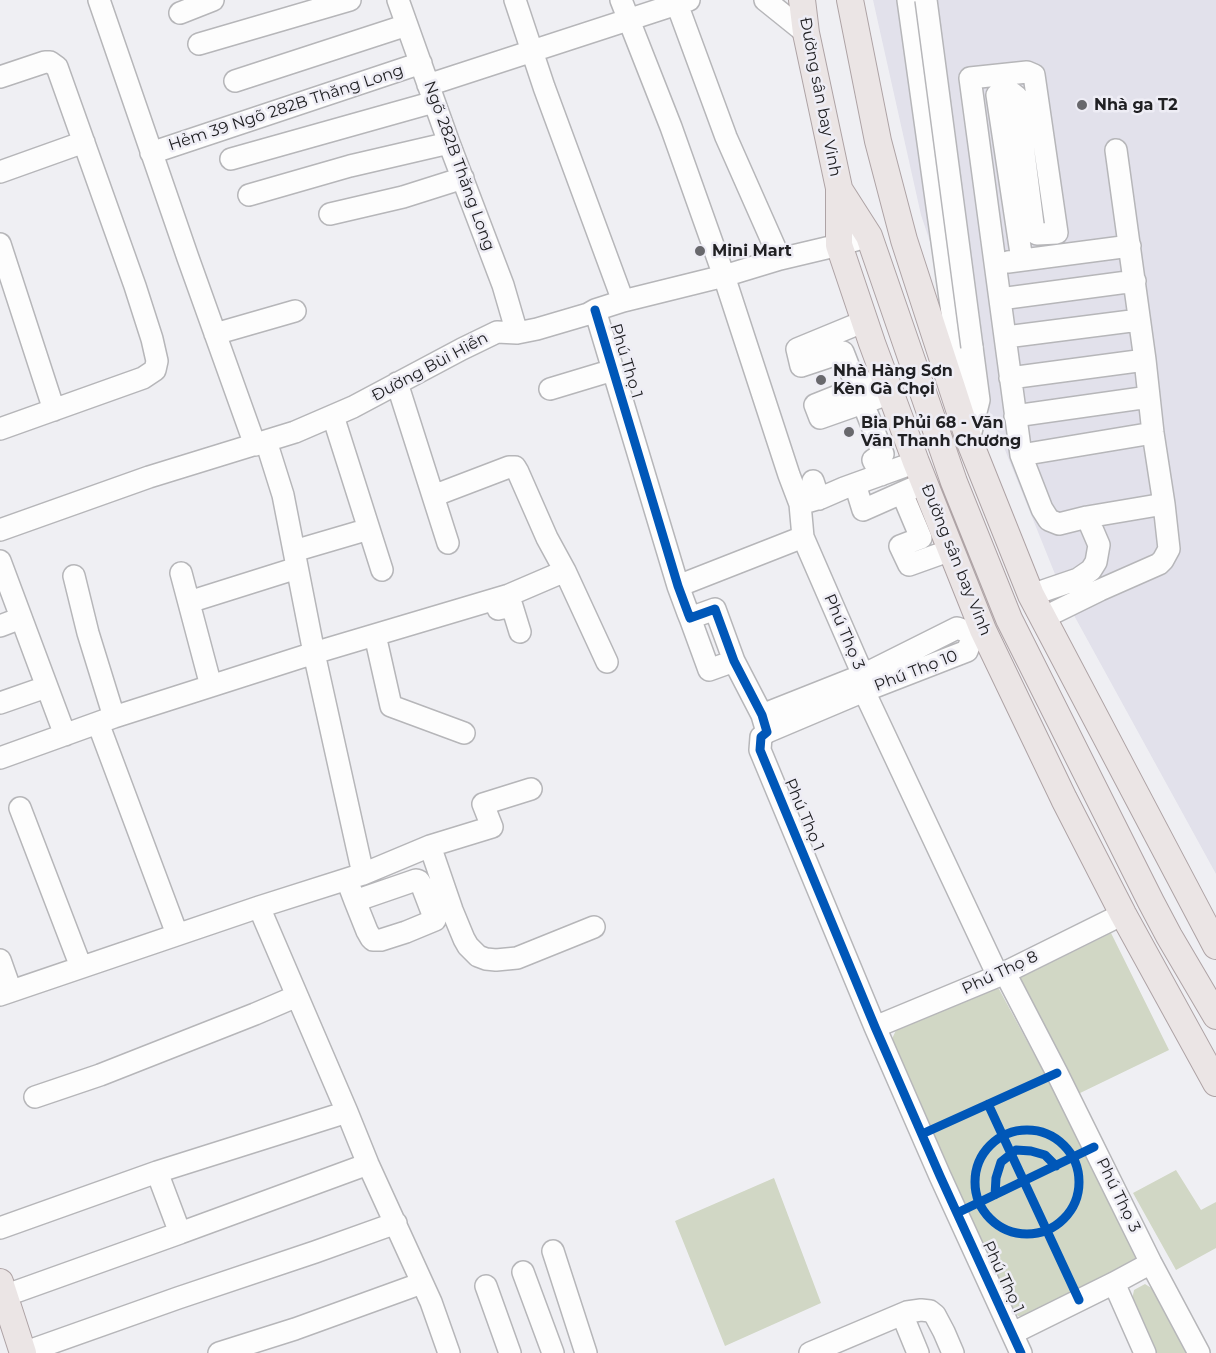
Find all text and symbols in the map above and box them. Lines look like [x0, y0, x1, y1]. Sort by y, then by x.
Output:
street label: Đường sân bay Vinh [795, 16, 845, 178]
street label: Hẻm 39 Ngõ 282B Thăng Long [166, 61, 406, 155]
street label: Ngõ 282B Thăng Long [419, 78, 499, 254]
place label: Nhà ga T2 [1094, 95, 1178, 115]
marker: Nhà ga T2 [1075, 98, 1089, 112]
place label: Mini Mart [712, 241, 792, 261]
marker: Mini Mart [693, 244, 707, 258]
street label: Phú Thọ 1 [606, 321, 646, 401]
street label: Đường Bùi Hiển [369, 328, 491, 406]
place label: Nhà Hàng Sơn Kèn Gà Chọi [833, 361, 953, 399]
marker: Nhà Hàng Sơn Kèn Gà Chọi [814, 373, 828, 387]
place label: Bia Phủi 68 - Văn Văn Thanh Chương [861, 413, 1021, 451]
marker: Bia Phủi 68 - Văn Văn Thanh Chương [842, 425, 856, 439]
street label: Đường sân bay Vinh [917, 481, 995, 639]
street label: Phú Thọ 3 [819, 591, 869, 673]
street label: Phú Thọ 10 [872, 646, 960, 696]
street label: Phú Thọ 1 [780, 776, 828, 854]
street label: Phú Thọ 8 [959, 947, 1041, 999]
street label: Phú Thọ 3 [1092, 1155, 1144, 1235]
street label: Phú Thọ 1 [978, 1238, 1028, 1316]

